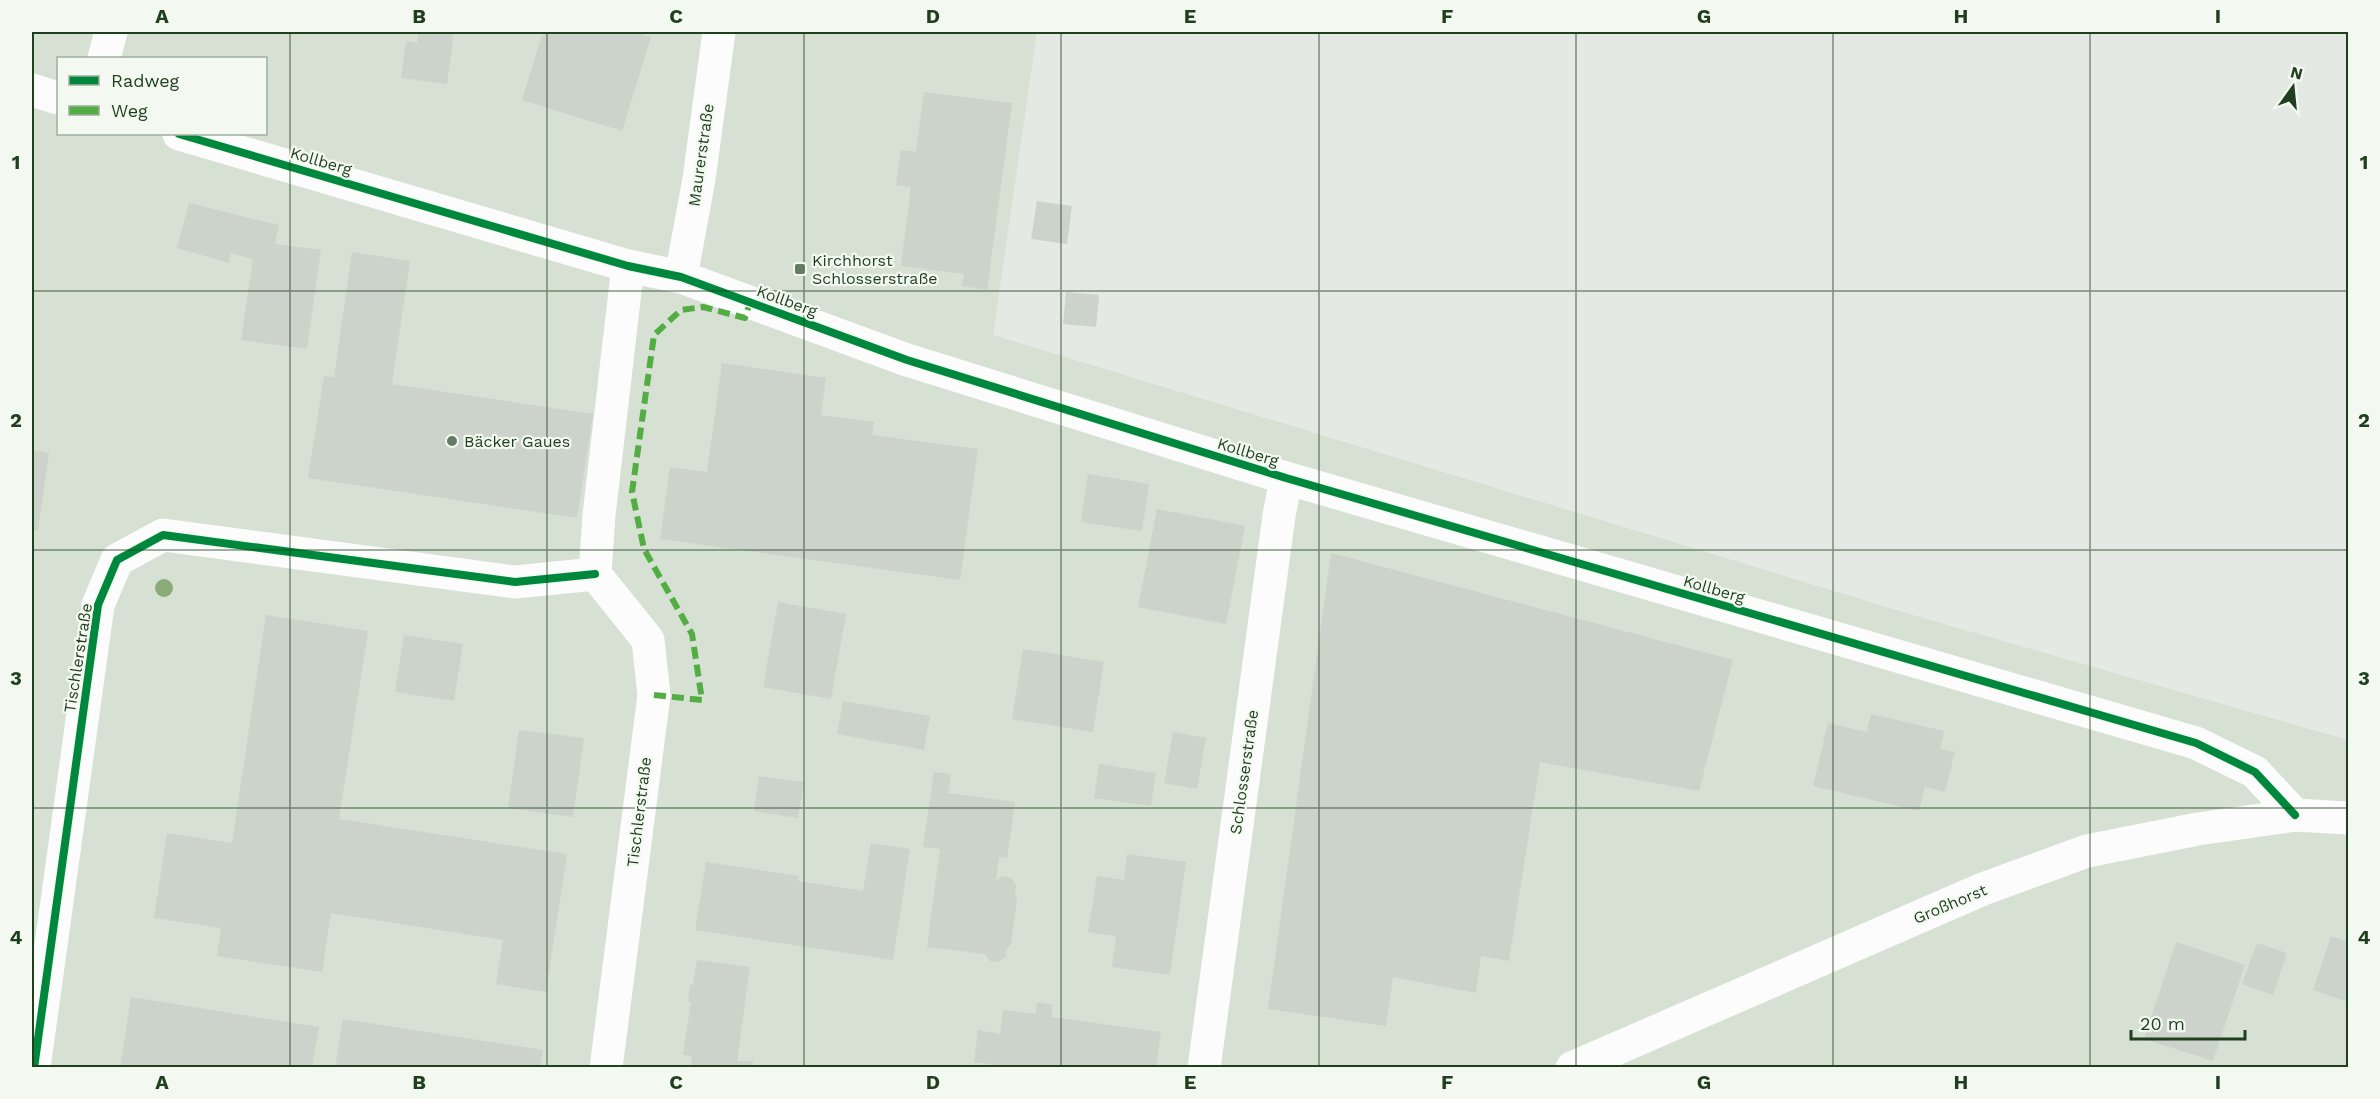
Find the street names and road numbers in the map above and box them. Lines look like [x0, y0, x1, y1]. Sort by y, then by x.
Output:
street label: Maurerstraße [684, 102, 718, 208]
street label: Kollberg [288, 143, 354, 179]
street label: Kollberg [754, 281, 820, 321]
street label: Kollberg [1215, 434, 1281, 470]
street label: Kollberg [1681, 571, 1747, 607]
street label: Tischlerstraße [60, 602, 96, 714]
street label: Schlosserstraße [1226, 709, 1262, 835]
street label: Tischlerstraße [623, 756, 655, 868]
street label: Großhorst [1910, 880, 1990, 928]

